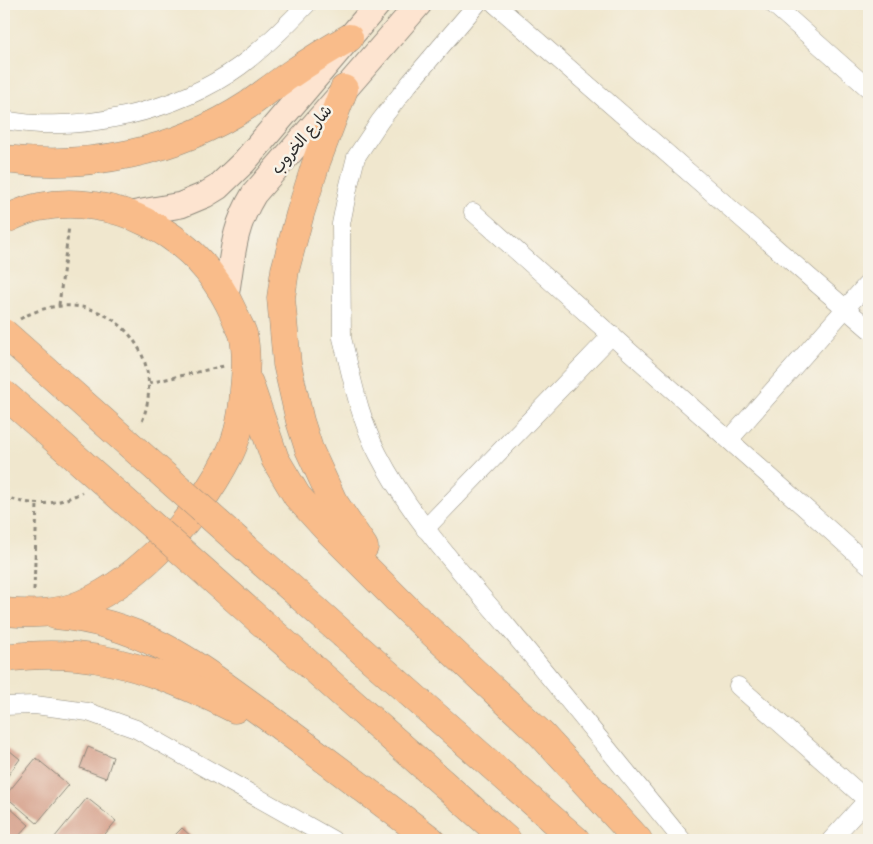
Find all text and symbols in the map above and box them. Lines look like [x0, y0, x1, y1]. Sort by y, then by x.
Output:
street label: شارع الخروب [269, 103, 338, 180]

